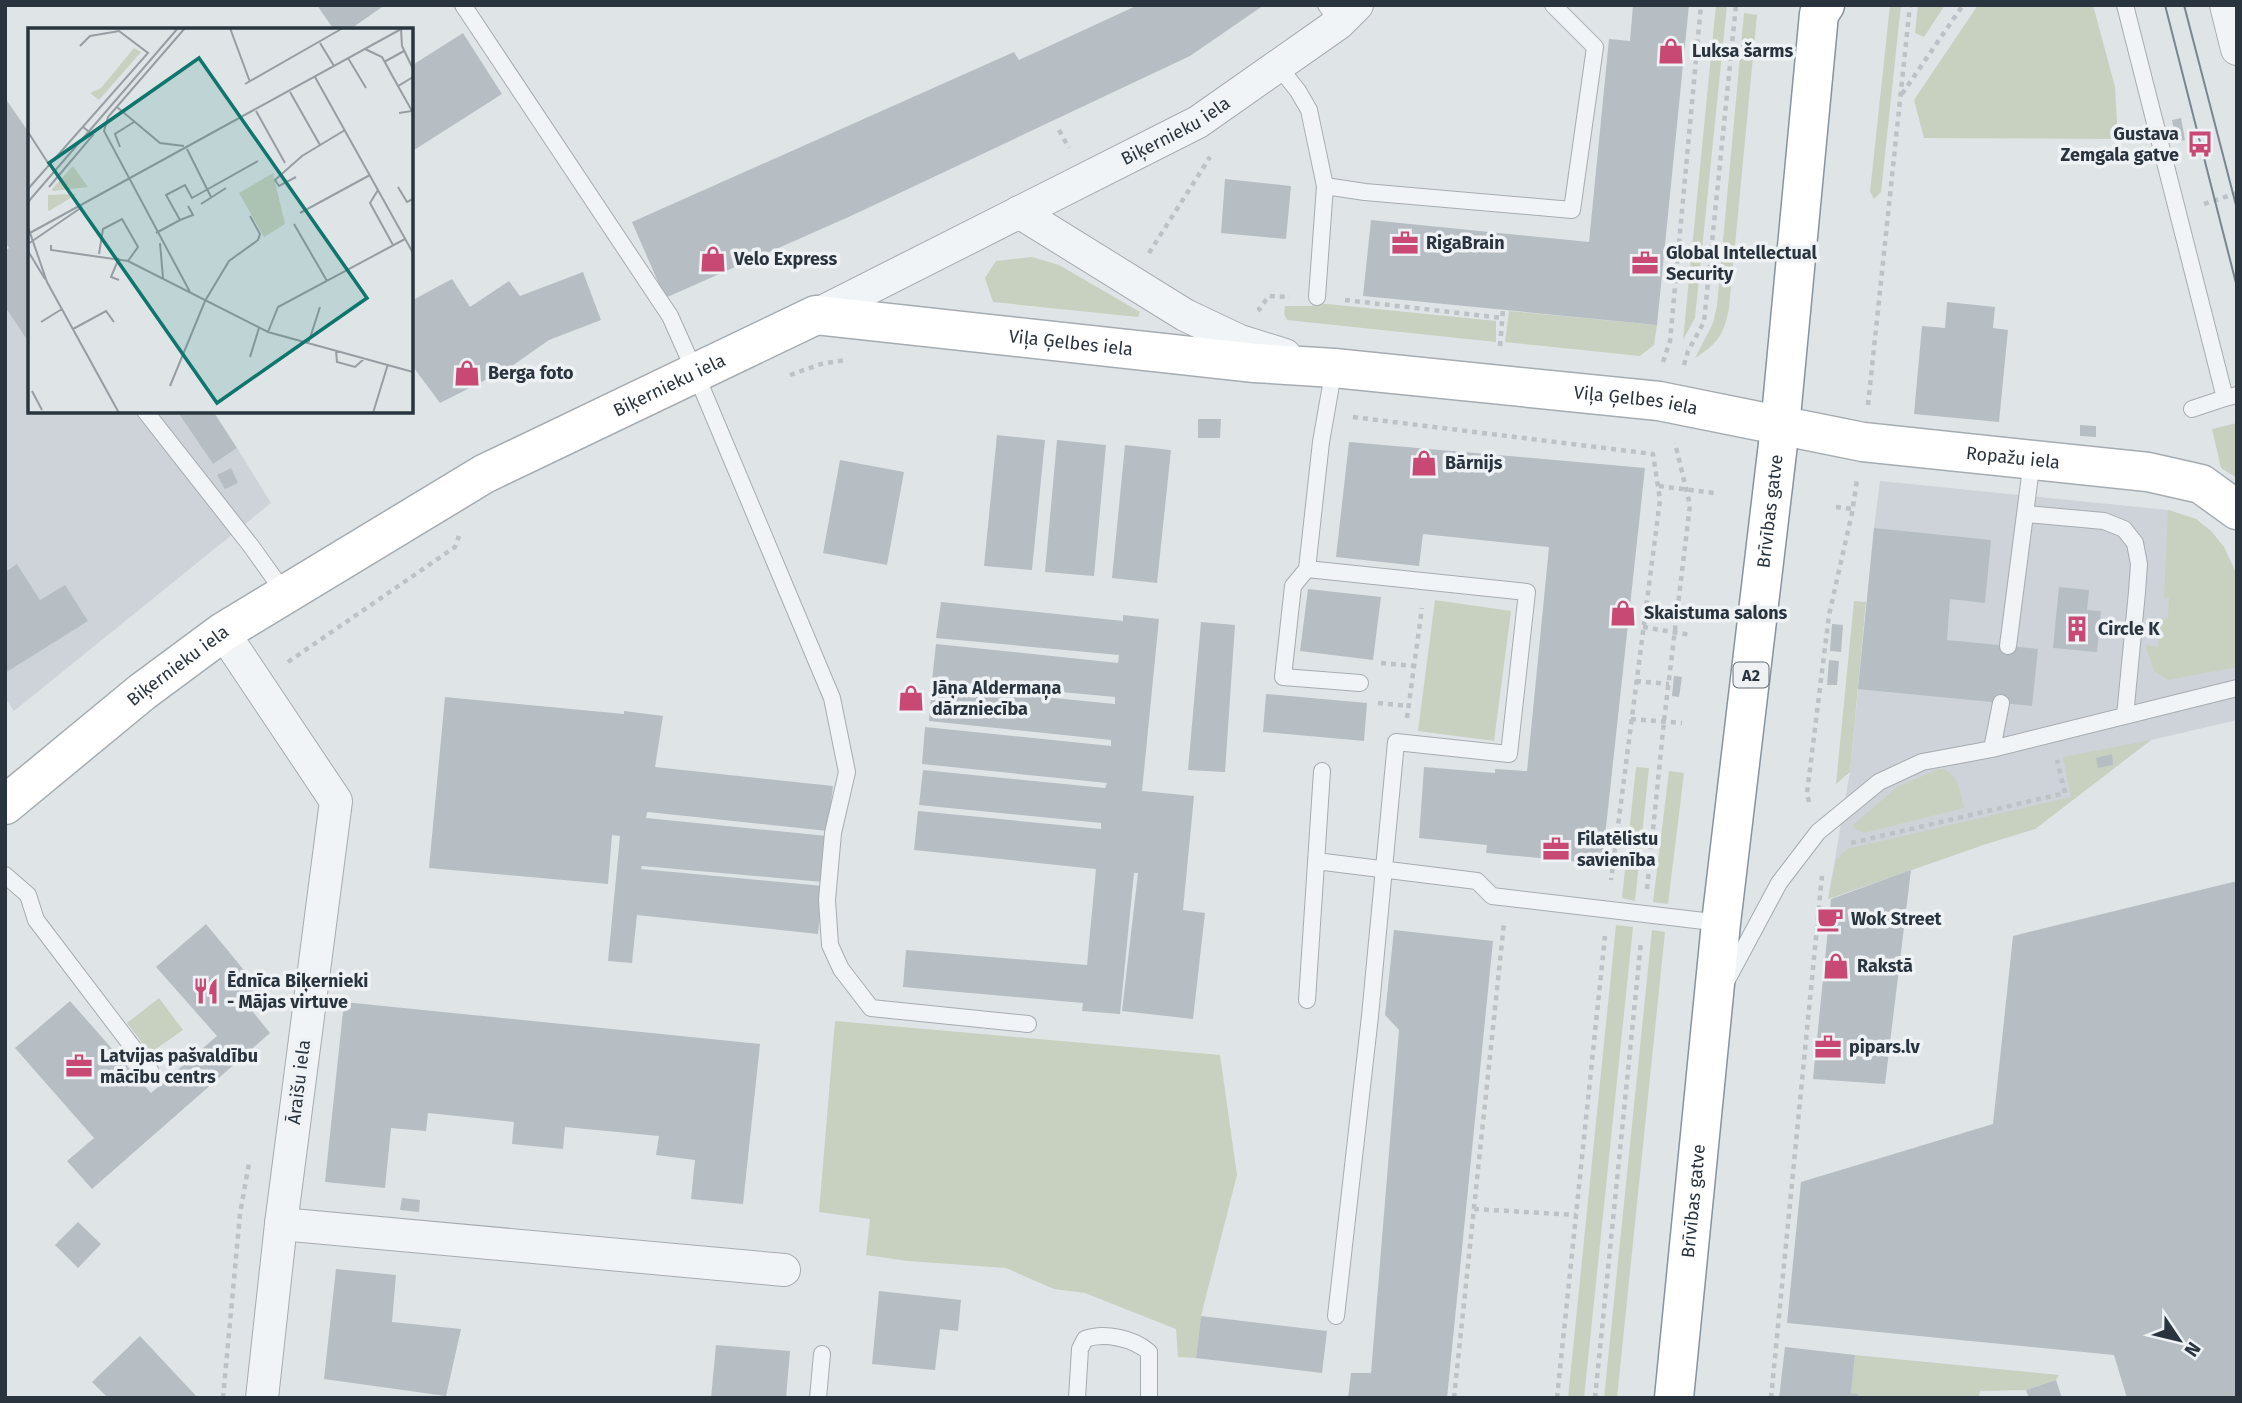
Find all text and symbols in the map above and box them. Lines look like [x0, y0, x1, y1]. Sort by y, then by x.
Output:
inset map [28, 28, 413, 413]
shop icon: Luksa šarms [1656, 36, 1686, 66]
place label: Luksa šarms [1692, 40, 1794, 62]
street label: Biķernieku iela [1117, 92, 1234, 170]
place label: Gustava Zemgala gatve [2061, 123, 2179, 166]
bus stop icon: Gustava Zemgala gatve [2185, 129, 2215, 159]
office icon: RigaBrain [1390, 228, 1420, 258]
place label: RigaBrain [1426, 232, 1505, 254]
place label: Global Intellectual Security [1666, 242, 1818, 285]
shop icon: Velo Express [698, 244, 728, 274]
place label: Velo Express [733, 248, 837, 270]
office icon: Global Intellectual Security [1630, 248, 1660, 278]
street label: Viļa Ģelbes iela [1008, 325, 1134, 361]
street label: Biķernieku iela [610, 349, 729, 421]
shop icon: Berga foto [452, 358, 482, 388]
place label: Berga foto [488, 362, 574, 384]
street label: Viļa Ģelbes iela [1573, 381, 1700, 420]
street label: Ropažu iela [1965, 442, 2061, 474]
shop icon: Bārnijs [1409, 448, 1439, 478]
place label: Bārnijs [1445, 452, 1503, 474]
street label: Brīvības gatve [1752, 453, 1788, 569]
shop icon: Skaistuma salons [1608, 598, 1638, 628]
place label: Skaistuma salons [1644, 602, 1788, 624]
building icon: Circle K [2062, 614, 2092, 644]
place label: Circle K [2098, 618, 2160, 640]
street label: Biķernieku iela [122, 621, 233, 711]
road number: A2 [1734, 662, 1768, 688]
place label: Jāņa Aldermaņa dārzniecība [931, 677, 1061, 720]
shop icon: Jāņa Aldermaņa dārzniecība [896, 683, 926, 713]
place label: Filatēlistu savienība [1577, 828, 1658, 871]
office icon: Filatēlistu savienība [1541, 834, 1571, 864]
cafe icon: Wok Street [1815, 904, 1845, 934]
place label: Wok Street [1851, 908, 1943, 930]
shop icon: Rakstā [1821, 951, 1851, 981]
place label: Rakstā [1857, 955, 1913, 977]
place label: Ēdnīca Biķernieki - Mājas virtuve [227, 970, 368, 1013]
restaurant icon: Ēdnīca Biķernieki - Mājas virtuve [191, 976, 221, 1006]
office icon: pipars.lv [1813, 1032, 1843, 1062]
place label: pipars.lv [1849, 1036, 1920, 1058]
street label: Āraišu iela [283, 1038, 315, 1126]
place label: Latvijas pašvaldību mācību centrs [100, 1045, 258, 1088]
office icon: Latvijas pašvaldību mācību centrs [64, 1051, 94, 1081]
street label: Brīvības gatve [1677, 1143, 1710, 1259]
north arrow [2144, 1305, 2214, 1375]
text: N [2179, 1338, 2206, 1361]

